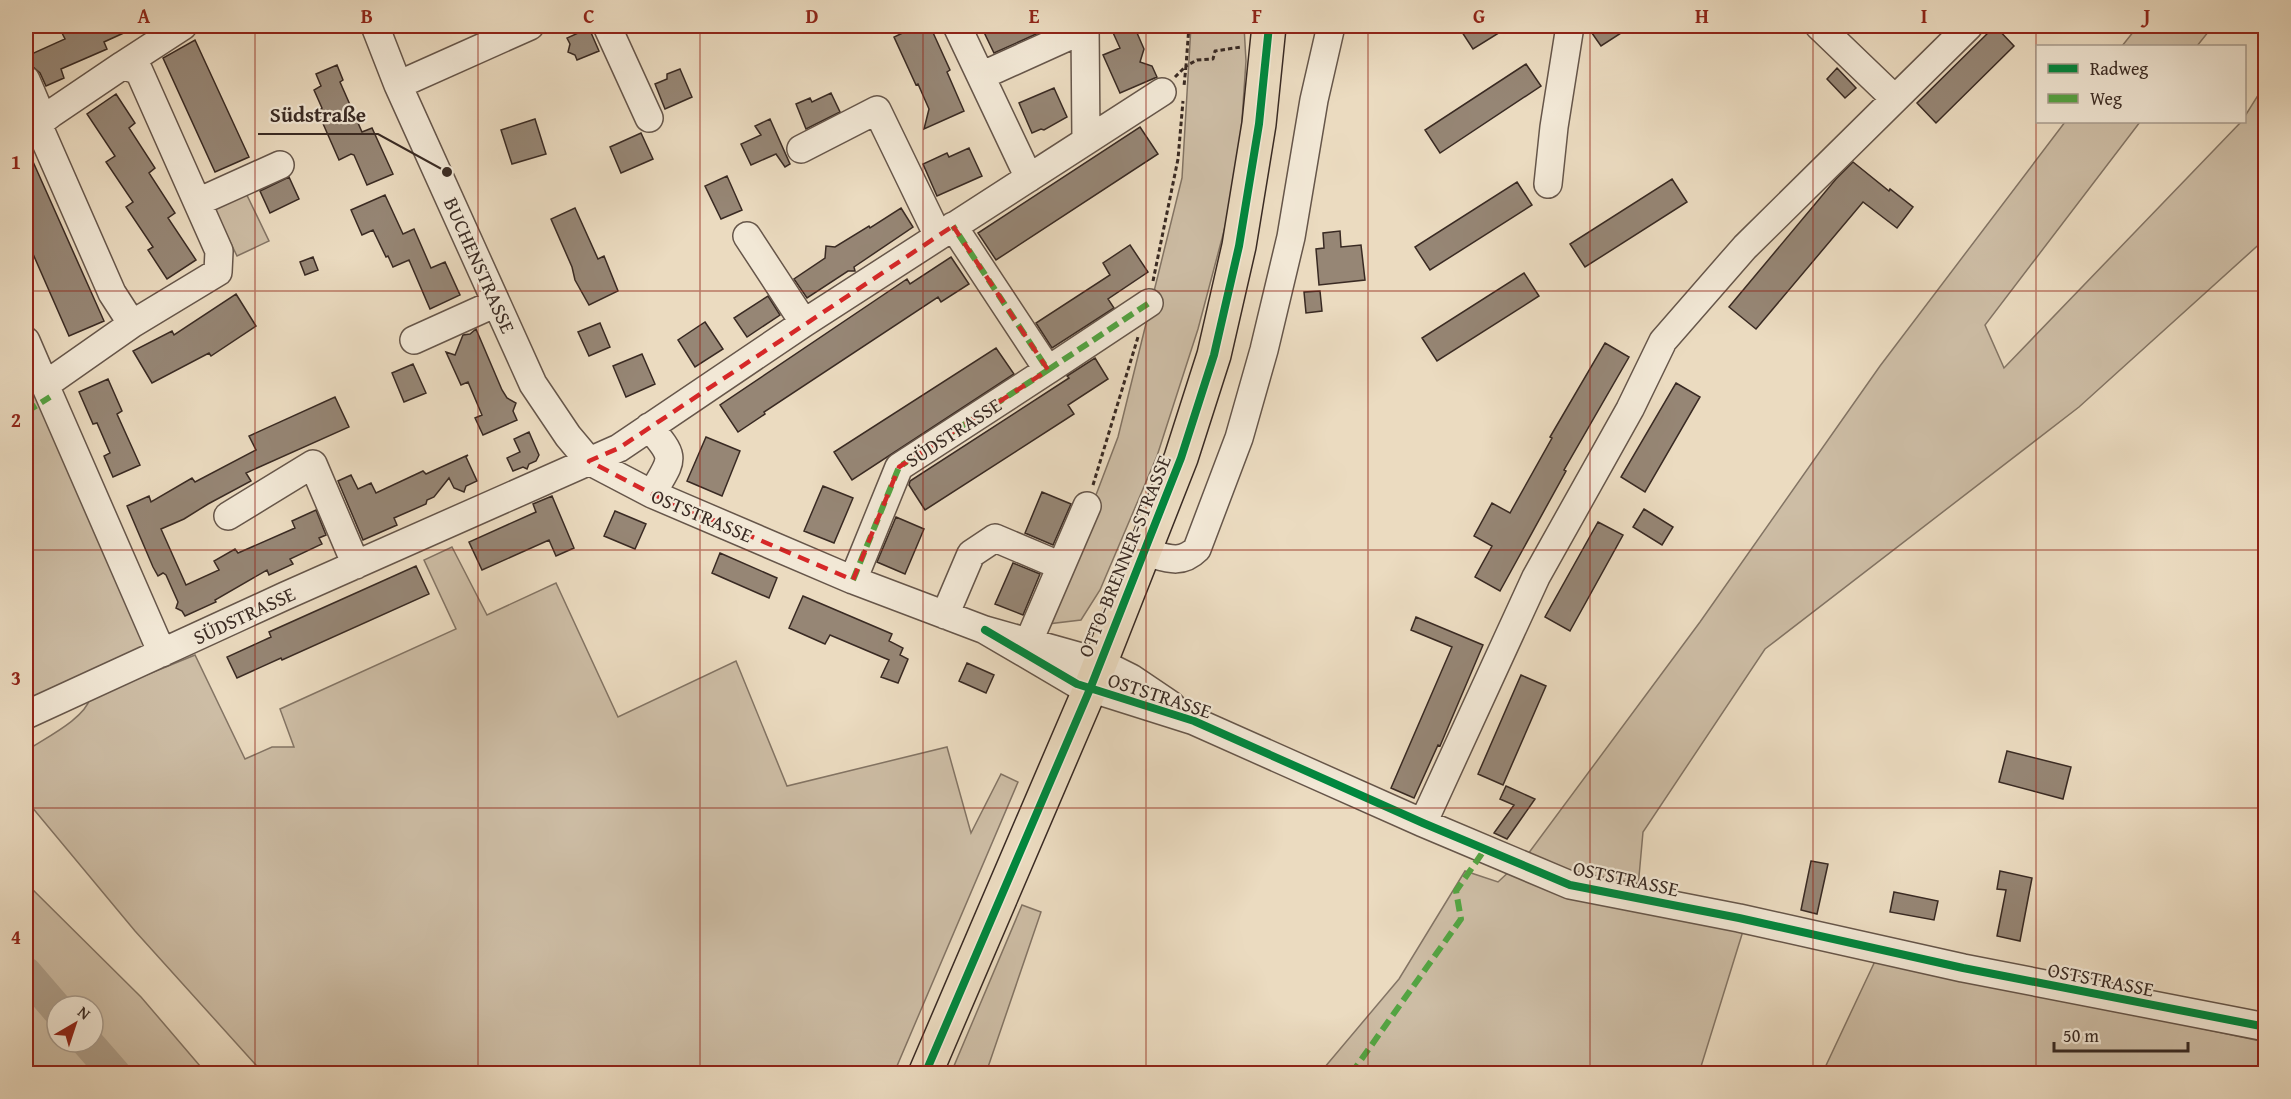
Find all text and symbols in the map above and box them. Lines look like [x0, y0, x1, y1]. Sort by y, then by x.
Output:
text: A [138, 1, 151, 30]
text: B [361, 1, 373, 30]
text: C [583, 1, 595, 30]
text: D [805, 1, 819, 30]
text: E [1029, 1, 1040, 30]
text: F [1252, 1, 1262, 30]
text: G [1473, 1, 1485, 30]
text: H [1695, 1, 1709, 30]
text: I [1921, 1, 1927, 30]
text: J [2141, 1, 2151, 30]
legend [2036, 45, 2246, 123]
text: Radweg [2090, 55, 2148, 82]
text: Weg [2090, 85, 2122, 112]
callout: Südstraße [258, 95, 378, 134]
text: Südstraße [270, 99, 366, 130]
text: 1 [11, 147, 21, 176]
street label: BUCHENSTRASSE [437, 192, 523, 338]
street label: SÜDSTRASSE [899, 390, 1007, 474]
text: 2 [11, 405, 21, 434]
street label: OTTO-BRENNER-STRASSE [1070, 451, 1178, 661]
street label: OSTSTRASSE [647, 481, 757, 549]
street label: SÜDSTRASSE [188, 579, 300, 651]
text: 3 [11, 663, 21, 692]
street label: OSTSTRASSE [1104, 665, 1216, 725]
street label: OSTSTRASSE [1570, 853, 1682, 903]
text: 4 [11, 922, 21, 951]
street label: OSTSTRASSE [2046, 955, 2156, 1003]
north arrow [45, 994, 105, 1054]
text: N [73, 1000, 96, 1025]
scale bar [2054, 1015, 2188, 1053]
text: 50 m [2063, 1022, 2099, 1049]

